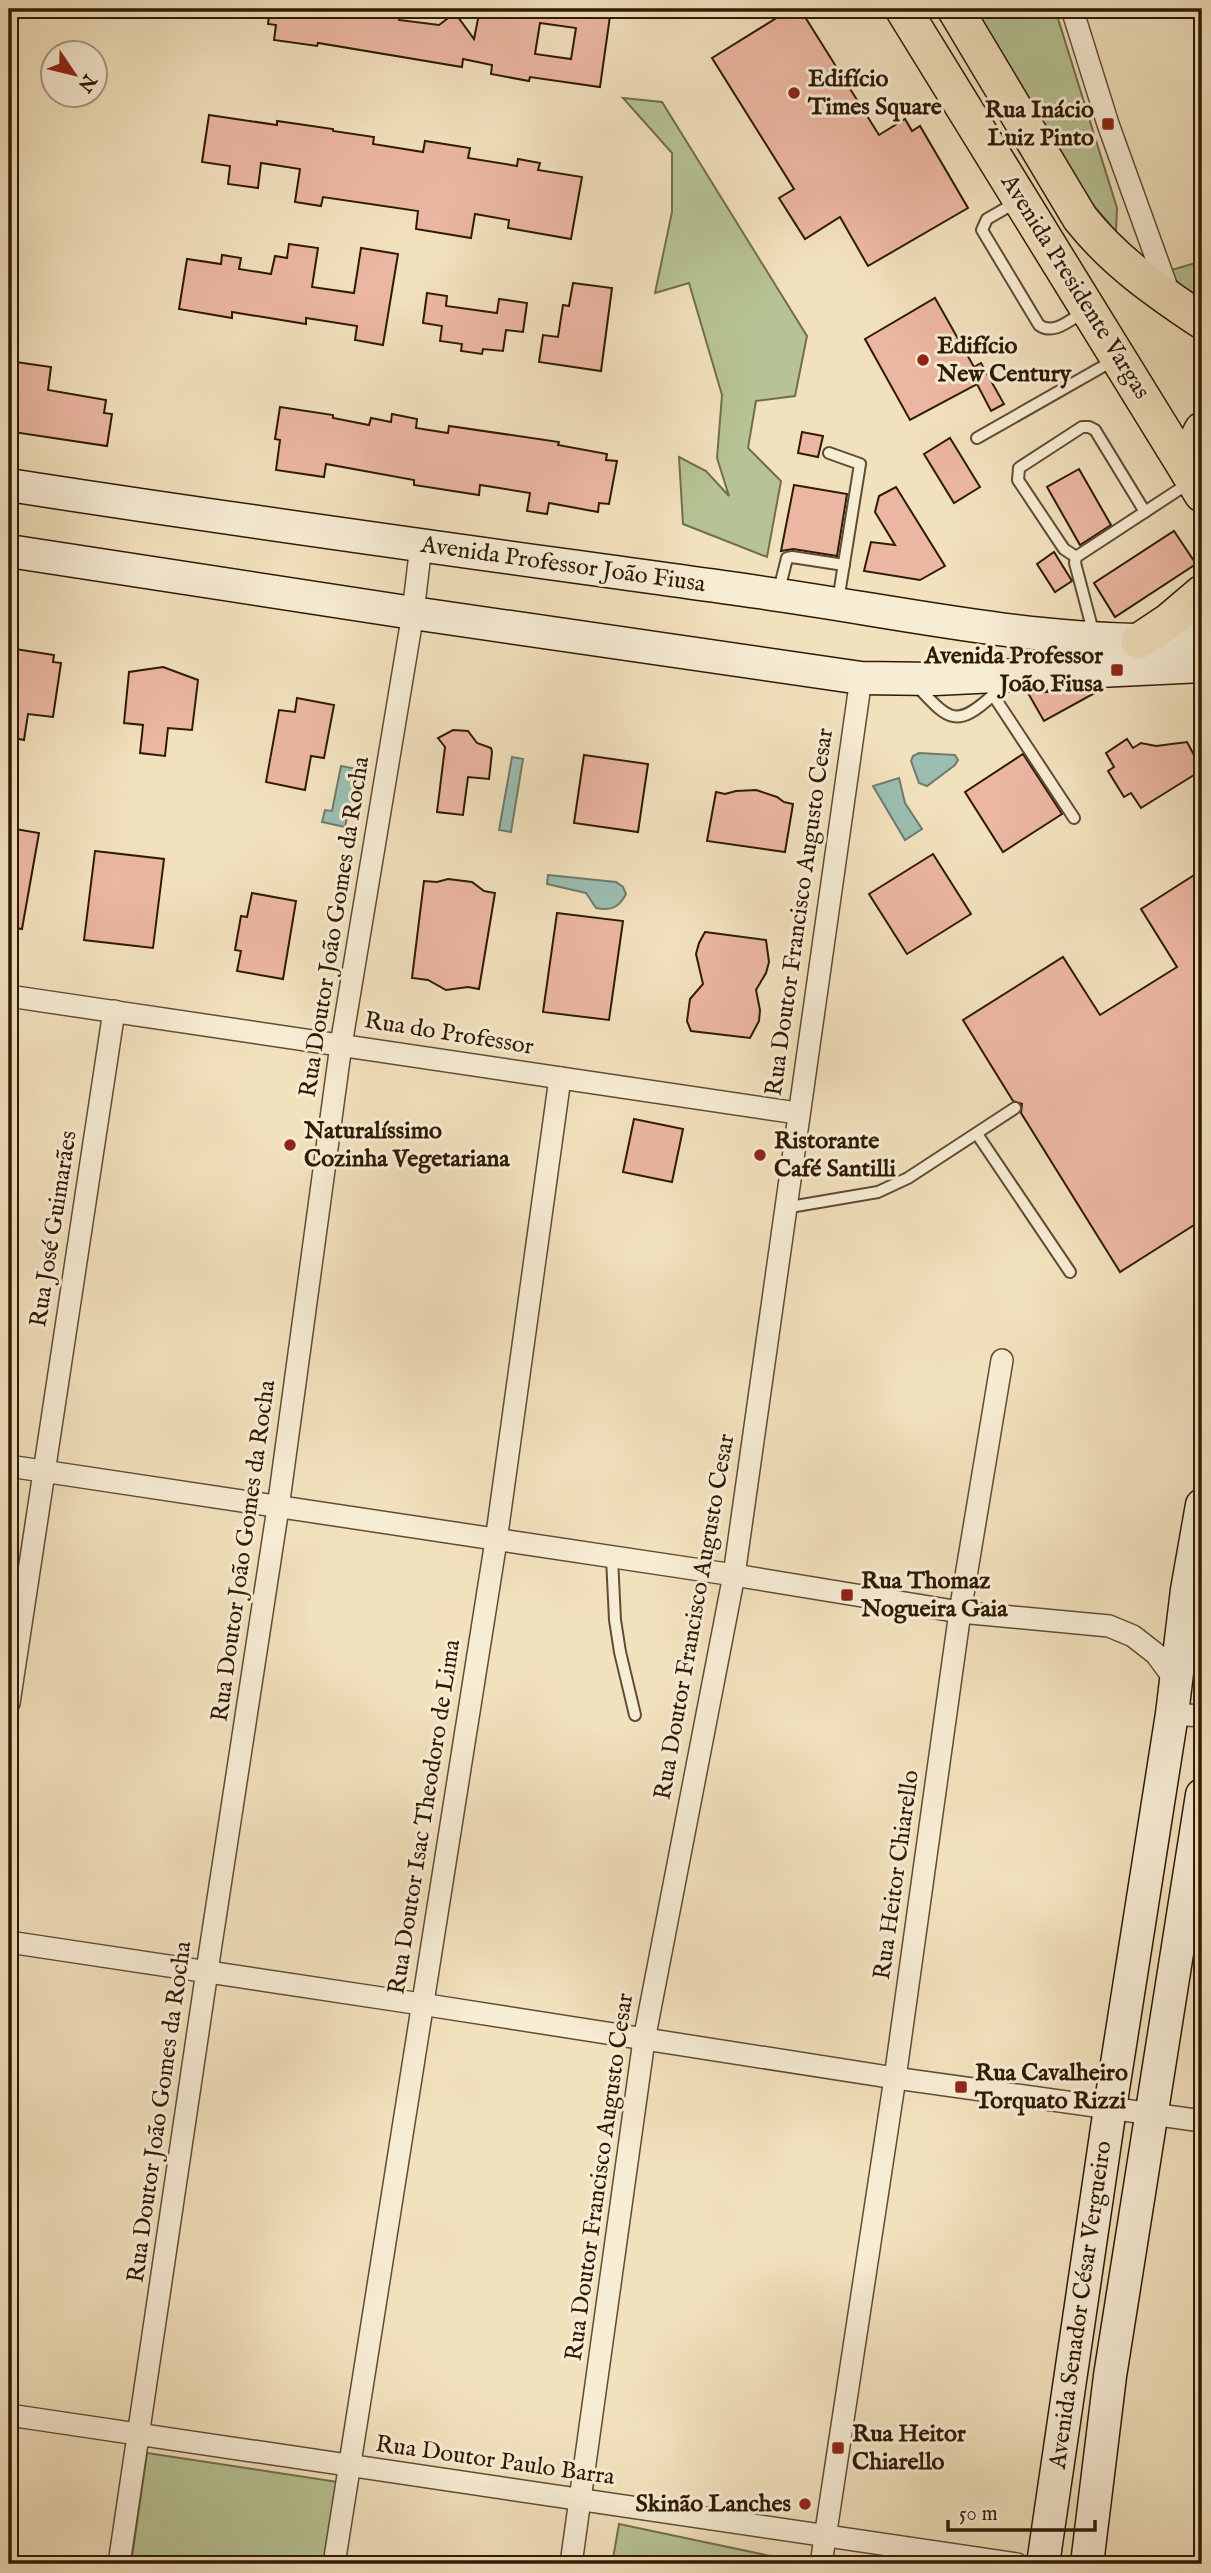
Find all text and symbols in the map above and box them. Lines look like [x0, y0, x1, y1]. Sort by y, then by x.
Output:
north arrow [38, 38, 108, 108]
place label: Edifício Times Square [807, 64, 942, 123]
text: N [71, 68, 101, 97]
marker: Edifício Times Square [786, 85, 802, 101]
place label: Rua Inácio Luiz Pinto [985, 95, 1094, 154]
marker: Rua Inácio Luiz Pinto [1100, 116, 1116, 132]
street label: Avenida Presidente Vargas [993, 168, 1157, 405]
place label: Edifício New Century [936, 331, 1073, 390]
marker: Edifício New Century [915, 352, 931, 368]
street label: Avenida Professor João Fiusa [418, 530, 708, 600]
place label: Avenida Professor João Fiusa [924, 641, 1104, 700]
marker: Avenida Professor João Fiusa [1109, 662, 1125, 678]
street label: Rua Doutor Francisco Augusto Cesar [759, 726, 841, 1098]
street label: Rua Doutor João Gomes da Rocha [293, 754, 377, 1100]
street label: Rua do Professor [362, 1005, 536, 1063]
place label: Naturalíssimo Cozinha Vegetariana [303, 1116, 510, 1175]
place label: Ristorante Café Santilli [774, 1126, 897, 1185]
street label: Rua José Guimarães [23, 1129, 85, 1329]
marker: Naturalíssimo Cozinha Vegetariana [282, 1137, 298, 1153]
marker: Ristorante Café Santilli [752, 1147, 768, 1163]
street label: Rua Doutor João Gomes da Rocha [205, 1378, 283, 1724]
street label: Rua Doutor Francisco Augusto Cesar [648, 1431, 743, 1802]
place label: Rua Thomaz Nogueira Gaia [860, 1566, 1008, 1625]
marker: Rua Thomaz Nogueira Gaia [839, 1587, 855, 1603]
street label: Rua Doutor Isac Theodoro de Lima [382, 1637, 468, 1997]
street label: Rua Heitor Chiarello [867, 1768, 927, 1982]
street label: Rua Doutor João Gomes da Rocha [121, 1939, 199, 2285]
street label: Rua Doutor Francisco Augusto Cesar [559, 1991, 641, 2363]
place label: Rua Cavalheiro Torquato Rizzi [974, 2058, 1128, 2117]
marker: Rua Cavalheiro Torquato Rizzi [953, 2079, 969, 2095]
street label: Avenida Senador César Vergueiro [1042, 2139, 1119, 2472]
place label: Rua Heitor Chiarello [852, 2419, 966, 2478]
street label: Rua Doutor Paulo Barra [373, 2429, 617, 2493]
marker: Rua Heitor Chiarello [830, 2440, 846, 2456]
place label: Skinão Lanches [635, 2489, 792, 2520]
scale bar [948, 2489, 1096, 2533]
marker: Skinão Lanches [797, 2496, 813, 2512]
text: 50 m [959, 2501, 998, 2528]

